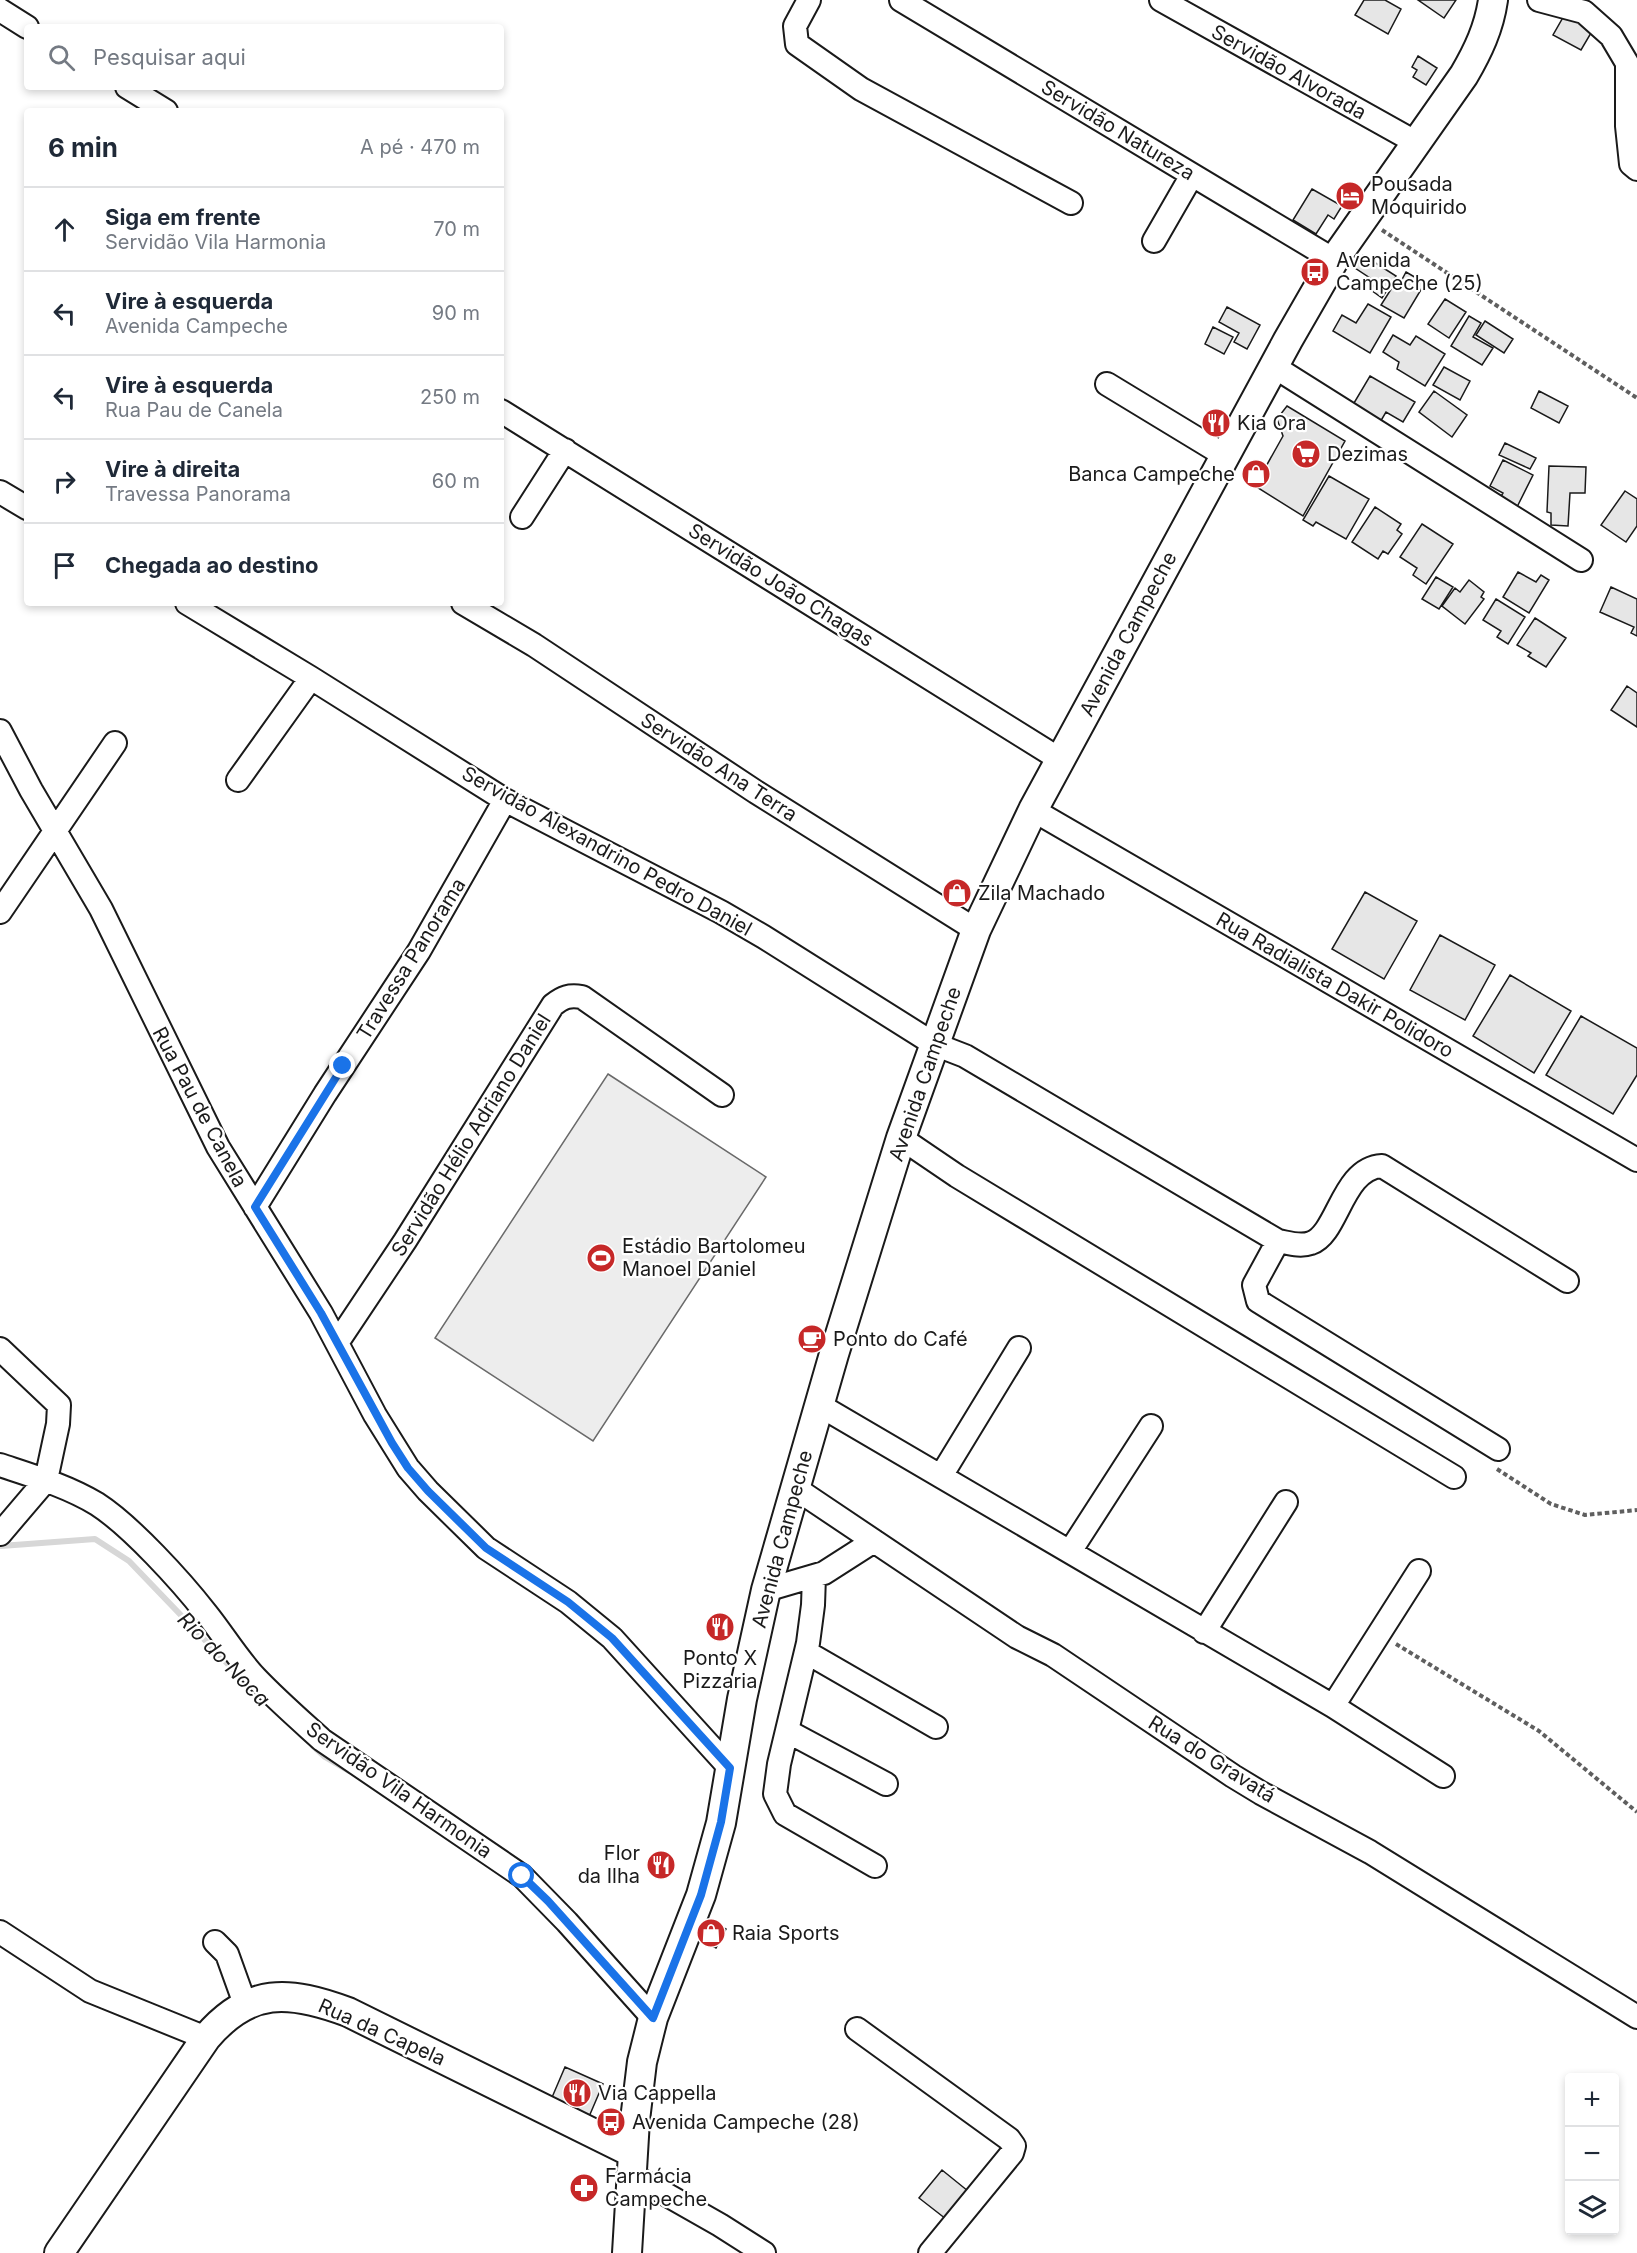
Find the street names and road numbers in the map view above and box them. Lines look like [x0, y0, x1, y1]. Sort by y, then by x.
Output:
street label: Servidão Alvorada [1207, 19, 1371, 125]
street label: Servidão Natureza [1037, 75, 1199, 185]
street label: Servidão João Chagas [684, 518, 878, 652]
street label: Avenida Campeche [1074, 548, 1182, 720]
street label: Servidão Ana Terra [636, 707, 802, 827]
street label: Servidão Alexandrino Pedro Daniel [458, 761, 756, 941]
street label: Travessa Panorama [352, 874, 470, 1044]
street label: Rua Radialista Dakir Polidoro [1212, 907, 1458, 1063]
street label: Avenida Campeche [884, 984, 966, 1164]
street label: Servidão Hélio Adriano Daniel [386, 1009, 556, 1261]
street label: Rua Pau de Canela [148, 1023, 252, 1191]
street label: Avenida Campeche [747, 1448, 817, 1630]
street label: Rua do Gravatá [1144, 1710, 1280, 1808]
street label: Servidão Vila Harmonia [302, 1717, 496, 1863]
street label: Rua da Capela [315, 1993, 449, 2071]

